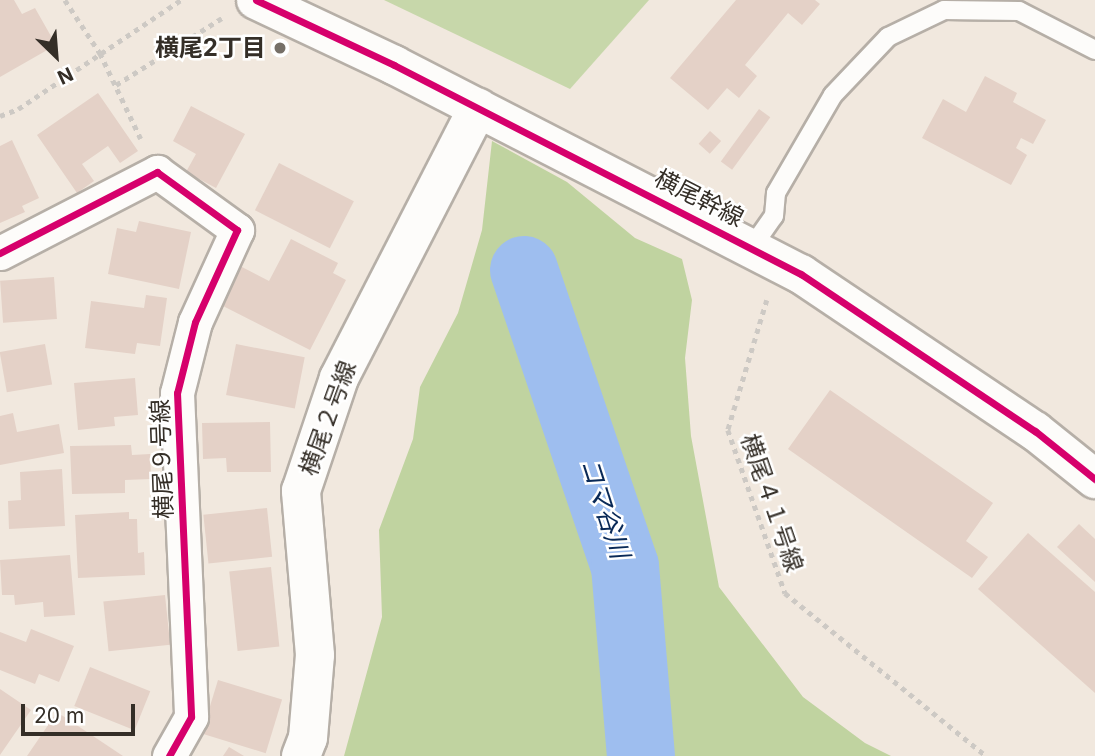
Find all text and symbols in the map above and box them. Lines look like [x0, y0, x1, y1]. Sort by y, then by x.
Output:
north arrow [21, 21, 91, 91]
place label: 横尾2丁目 [155, 34, 266, 62]
marker: 横尾2丁目 [272, 40, 288, 56]
text: N [54, 62, 77, 89]
street label: 横尾幹線 [650, 163, 748, 233]
street label: 横尾２号線 [294, 357, 362, 479]
street label: 横尾９号線 [146, 399, 178, 519]
street label: 横尾４１号線 [735, 430, 809, 576]
water label: コマ谷川 [574, 454, 636, 562]
scale bar [24, 690, 138, 734]
text: 20 m [34, 703, 84, 728]

